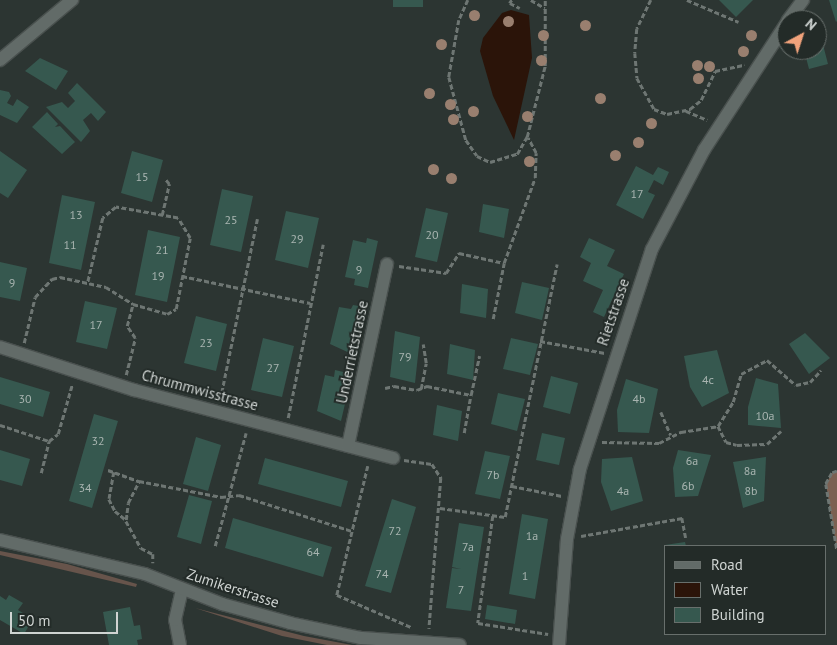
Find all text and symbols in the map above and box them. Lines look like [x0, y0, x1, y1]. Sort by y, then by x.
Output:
north arrow [777, 10, 827, 60]
text: N [802, 14, 820, 34]
house number: 15 [135, 170, 149, 184]
house number: 17 [630, 187, 644, 201]
house number: 13 [69, 208, 83, 222]
house number: 25 [224, 213, 238, 227]
house number: 20 [425, 228, 439, 242]
house number: 29 [290, 232, 304, 246]
house number: 11 [63, 238, 77, 252]
house number: 21 [155, 243, 169, 257]
house number: 9 [356, 263, 362, 277]
house number: 19 [151, 269, 165, 283]
house number: 9 [9, 276, 15, 290]
street label: Rietstrasse [593, 276, 633, 348]
street label: Underrietstrasse [332, 299, 372, 405]
house number: 17 [89, 318, 103, 332]
house number: 23 [199, 336, 213, 350]
house number: 79 [398, 350, 412, 364]
house number: 27 [266, 361, 280, 375]
street label: Chrummwisstrasse [140, 366, 260, 414]
house number: 4c [702, 373, 714, 387]
house number: 30 [18, 392, 32, 406]
house number: 4b [632, 392, 646, 406]
house number: 10a [755, 409, 775, 423]
house number: 32 [91, 434, 105, 448]
house number: 6a [686, 454, 698, 468]
house number: 8a [744, 464, 756, 478]
house number: 7b [486, 468, 500, 482]
house number: 6b [681, 479, 695, 493]
house number: 34 [78, 481, 92, 495]
house number: 4a [617, 484, 629, 498]
house number: 8b [744, 484, 758, 498]
house number: 72 [388, 524, 402, 538]
house number: 1a [526, 529, 538, 543]
house number: 7a [462, 540, 474, 554]
house number: 64 [306, 545, 320, 559]
legend [664, 545, 827, 635]
text: Road [711, 555, 743, 574]
street label: Zumikerstrasse [185, 565, 281, 611]
house number: 74 [375, 567, 389, 581]
house number: 1 [522, 569, 528, 583]
text: Water [711, 580, 748, 599]
house number: 7 [458, 583, 464, 597]
scale bar [12, 602, 120, 634]
text: Building [711, 605, 765, 624]
text: 50 m [18, 611, 51, 630]

